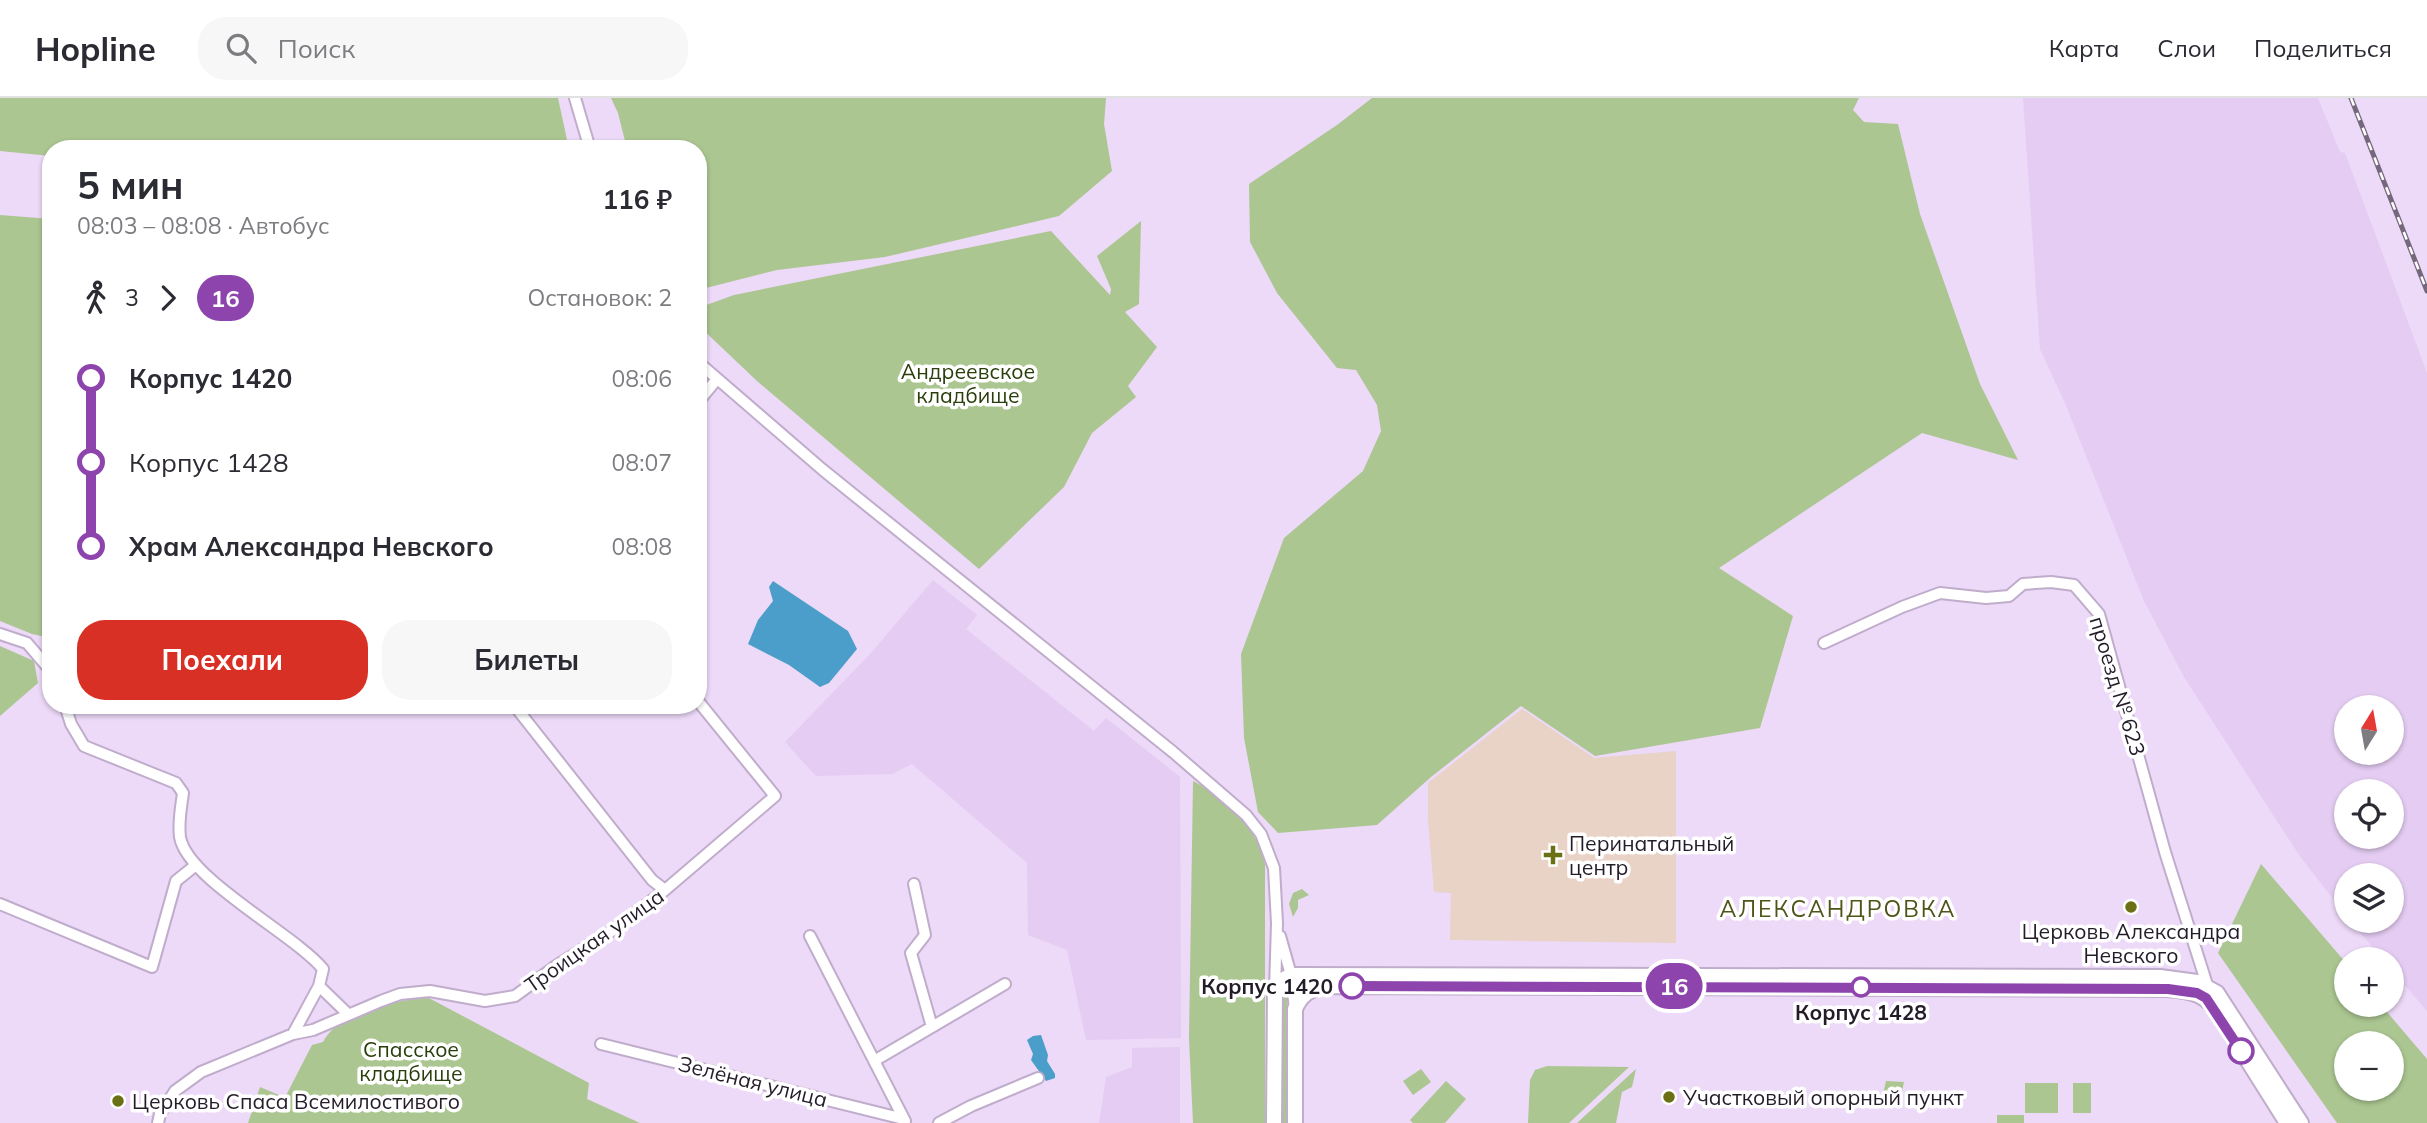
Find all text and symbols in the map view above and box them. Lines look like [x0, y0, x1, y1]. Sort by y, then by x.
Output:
search box [198, 17, 688, 80]
text: Hopline [35, 28, 156, 69]
icon: search [222, 29, 260, 67]
text: Поиск [278, 32, 355, 65]
text: Карта [2049, 33, 2119, 63]
text: Слои [2157, 33, 2216, 63]
text: Поделиться [2254, 33, 2392, 63]
text: 5 мин [77, 161, 184, 209]
text: 116 ₽ [602, 183, 672, 216]
text: 08:03 – 08:08 · Автобус [77, 211, 330, 240]
icon: walk [77, 279, 115, 317]
icon: forward [149, 279, 187, 317]
text: 3 [125, 283, 139, 312]
text: 16 [211, 283, 240, 313]
text: Остановок: 2 [527, 283, 672, 312]
park label: Андреевское кладбище [901, 358, 1035, 408]
text: Корпус 1420 [129, 362, 292, 395]
text: 08:06 [612, 364, 672, 393]
text: Корпус 1428 [129, 446, 289, 479]
text: 08:07 [612, 448, 672, 477]
text: Храм Александра Невского [129, 530, 494, 563]
text: 08:08 [612, 532, 672, 561]
street label: проезд № 623 [2084, 613, 2152, 759]
button: Поехали [77, 620, 368, 700]
button: Билеты [382, 620, 672, 700]
north arrow [2334, 695, 2404, 765]
map controls [2334, 695, 2404, 1101]
button: locate [2334, 779, 2404, 849]
place label: Перинатальный центр [1569, 830, 1734, 880]
marker: Перинатальный центр [1543, 845, 1563, 865]
button: layers [2334, 863, 2404, 933]
street label: Троицкая улица [519, 882, 669, 998]
district label: АЛЕКСАНДРОВКА [1720, 894, 1956, 923]
marker: Церковь Александра Невского [2123, 899, 2139, 915]
place label: Церковь Александра Невского [2022, 918, 2240, 968]
button: + [2334, 947, 2404, 1017]
line badge: 16 [1642, 963, 1706, 1009]
text: 16 [1660, 971, 1688, 1001]
place label: Корпус 1420 [1201, 973, 1333, 999]
marker: Корпус 1420 [1339, 973, 1365, 999]
marker: Корпус 1428 [1851, 977, 1871, 997]
place label: Корпус 1428 [1795, 999, 1927, 1025]
button: − [2334, 1031, 2404, 1101]
park label: Спасское кладбище [359, 1036, 463, 1086]
unlabelled marker [2228, 1038, 2254, 1064]
street label: Зелёная улица [676, 1050, 830, 1112]
place label: Участковый опорный пункт [1682, 1084, 1964, 1110]
place label: Церковь Спаса Всемилостивого [132, 1088, 460, 1114]
marker: Участковый опорный пункт [1661, 1089, 1677, 1105]
marker: Церковь Спаса Всемилостивого [110, 1093, 126, 1109]

